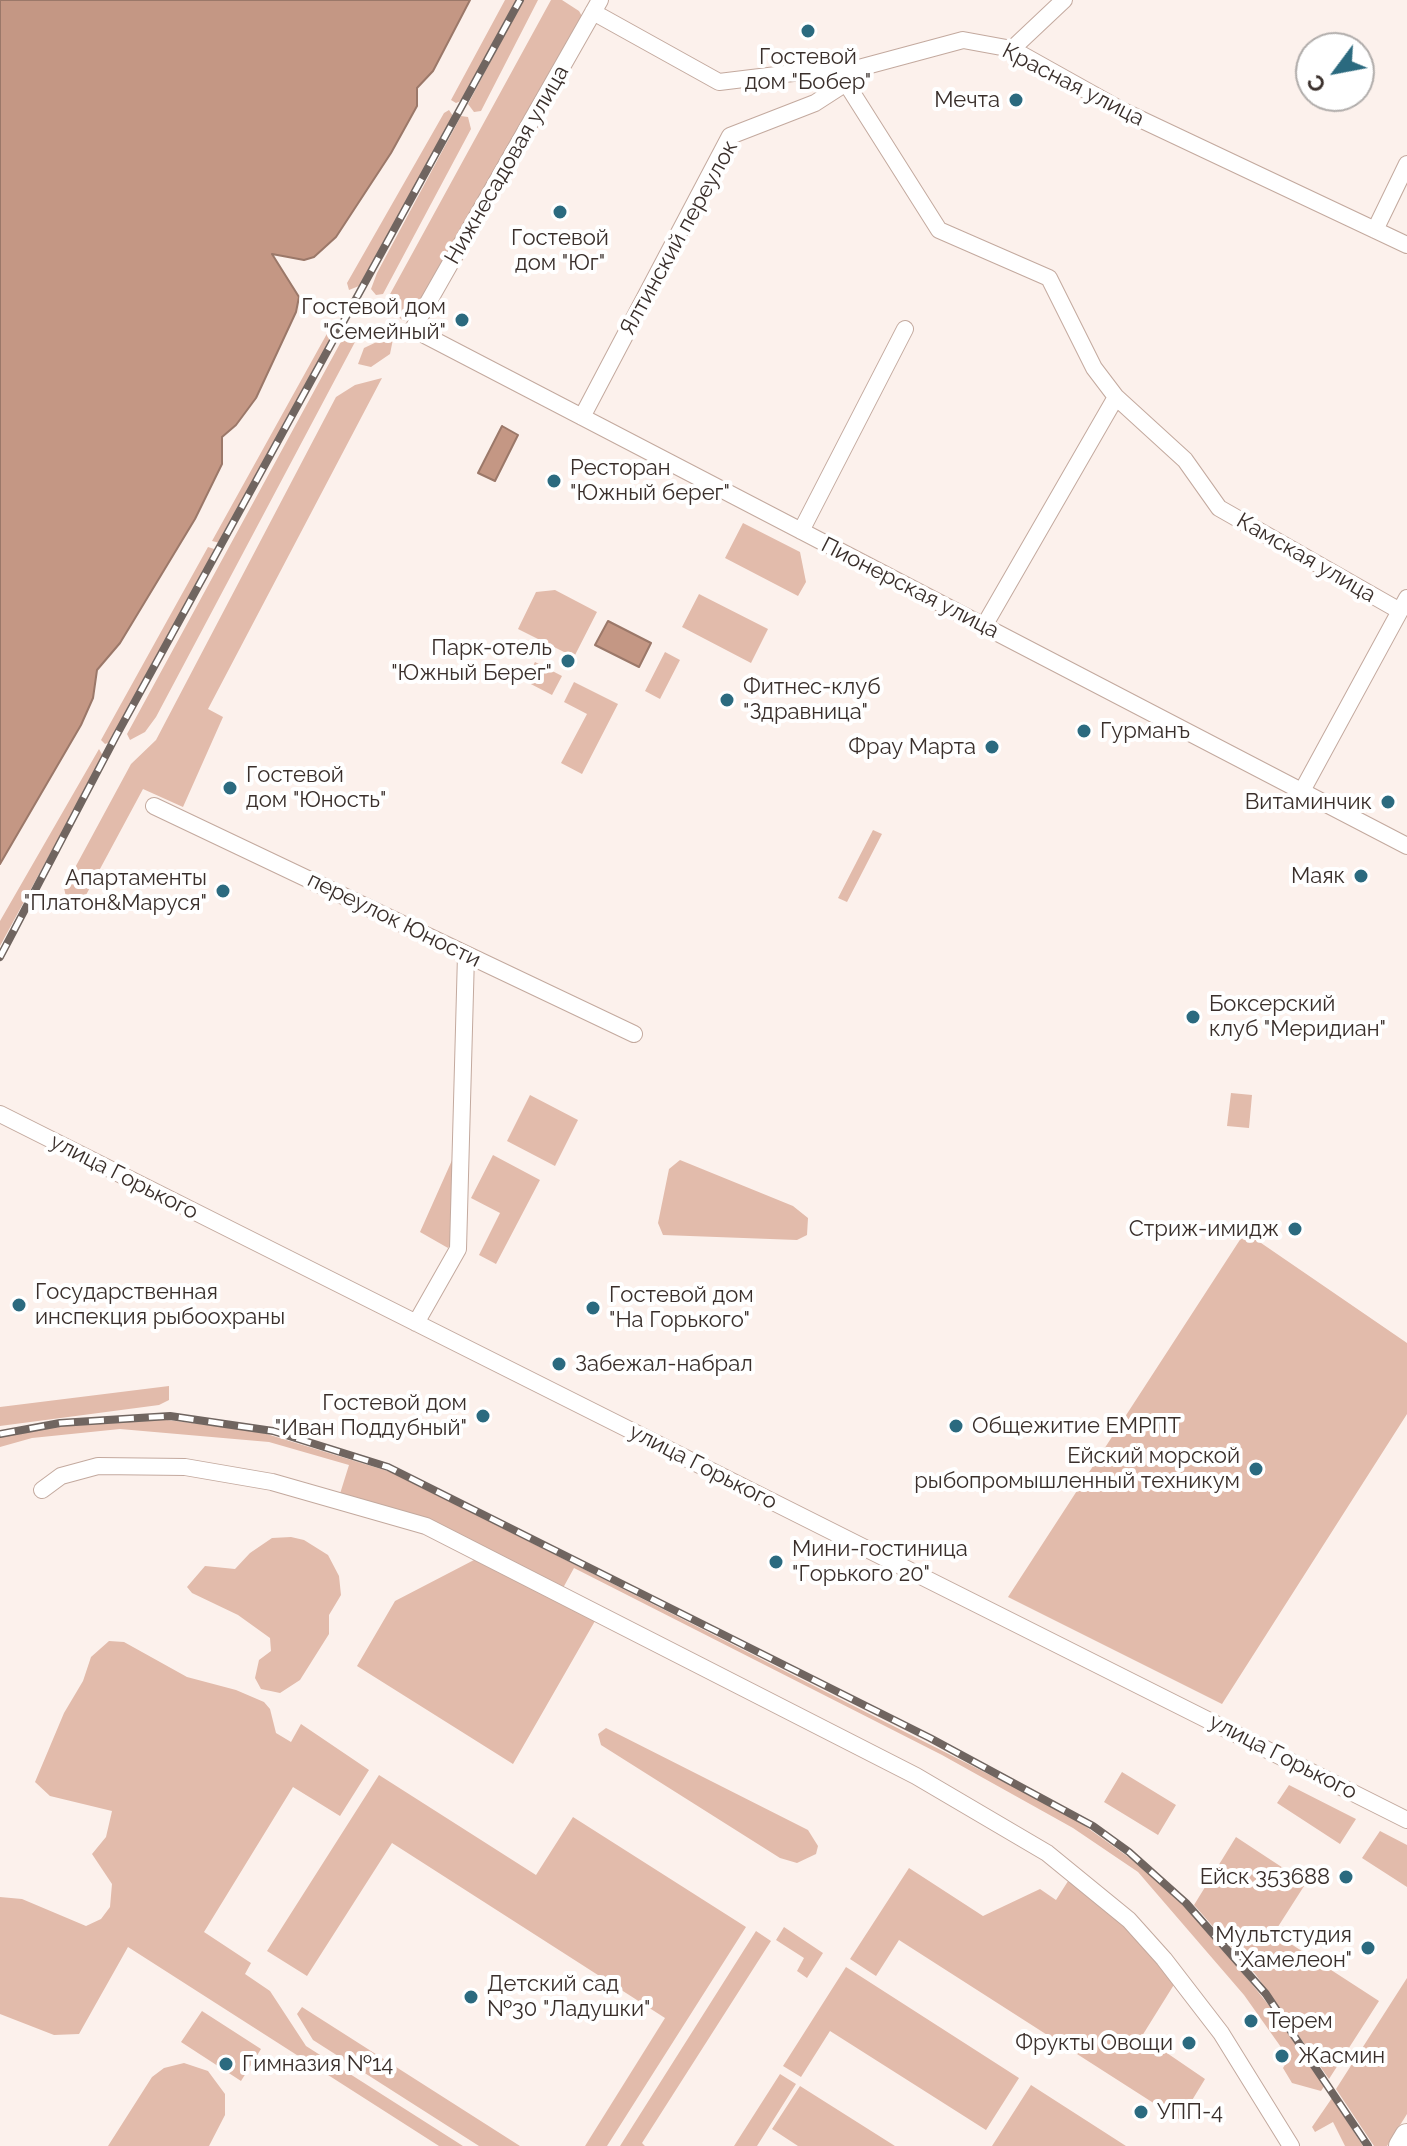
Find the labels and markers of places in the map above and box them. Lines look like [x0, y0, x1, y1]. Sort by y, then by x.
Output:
marker: Гостевой дом "Бобер" [799, 22, 817, 40]
place label: Гостевой дом "Бобер" [745, 44, 871, 96]
place label: Мечта [934, 87, 1000, 113]
marker: Мечта [1007, 91, 1025, 109]
marker: Гостевой дом "Юг" [551, 203, 569, 221]
place label: Гостевой дом "Юг" [511, 225, 609, 276]
place label: Гостевой дом "Семейный" [301, 294, 446, 346]
marker: Гостевой дом "Семейный" [453, 311, 471, 329]
place label: Ресторан "Южный берег" [570, 455, 730, 506]
marker: Ресторан "Южный берег" [545, 472, 563, 490]
place label: Парк-отель "Южный Берег" [391, 635, 552, 686]
marker: Парк-отель "Южный Берег" [559, 652, 577, 670]
place label: Фитнес-клуб "Здравница" [743, 674, 881, 726]
marker: Фитнес-клуб "Здравница" [718, 691, 736, 709]
place label: Гурманъ [1100, 718, 1190, 744]
marker: Гурманъ [1075, 722, 1093, 740]
place label: Фрау Марта [848, 734, 976, 760]
marker: Фрау Марта [983, 738, 1001, 756]
place label: Гостевой дом "Юность" [246, 762, 386, 814]
marker: Гостевой дом "Юность" [221, 779, 239, 797]
place label: Витаминчик [1245, 789, 1372, 815]
marker: Витаминчик [1379, 793, 1397, 811]
place label: Маяк [1291, 863, 1345, 889]
place label: Апартаменты "Платон&Маруся" [24, 865, 207, 916]
marker: Маяк [1352, 867, 1370, 885]
marker: Апартаменты "Платон&Маруся" [214, 882, 232, 900]
place label: Боксерский клуб "Меридиан" [1209, 991, 1386, 1042]
marker: Боксерский клуб "Меридиан" [1184, 1008, 1202, 1026]
place label: Стриж-имидж [1129, 1216, 1279, 1242]
marker: Стриж-имидж [1286, 1220, 1304, 1238]
place label: Государственная инспекция рыбоохраны [35, 1279, 285, 1330]
place label: Гостевой дом "На Горького" [609, 1282, 754, 1334]
marker: Государственная инспекция рыбоохраны [10, 1296, 28, 1314]
marker: Гостевой дом "На Горького" [584, 1299, 602, 1317]
place label: Забежал-набрал [575, 1351, 753, 1377]
marker: Забежал-набрал [550, 1355, 568, 1373]
place label: Гостевой дом "Иван Поддубный" [275, 1390, 467, 1442]
marker: Гостевой дом "Иван Поддубный" [474, 1407, 492, 1425]
place label: Общежитие ЕМРПТ [972, 1413, 1181, 1439]
marker: Общежитие ЕМРПТ [947, 1417, 965, 1435]
place label: Ейский морской рыбопромышленный техникум [914, 1443, 1240, 1494]
marker: Ейский морской рыбопромышленный техникум [1247, 1460, 1265, 1478]
place label: Мини-гостиница "Горького 20" [792, 1536, 968, 1588]
marker: Мини-гостиница "Горького 20" [767, 1553, 785, 1571]
place label: Ейск 353688 [1200, 1864, 1330, 1890]
marker: Ейск 353688 [1337, 1868, 1355, 1886]
place label: Мультстудия "Хамелеон" [1215, 1922, 1352, 1974]
marker: Мультстудия "Хамелеон" [1359, 1939, 1377, 1957]
place label: Детский сад №30 "Ладушки" [487, 1971, 650, 2022]
marker: Детский сад №30 "Ладушки" [462, 1988, 480, 2006]
place label: Терем [1267, 2008, 1333, 2034]
marker: Терем [1242, 2012, 1260, 2030]
place label: Фрукты Овощи [1015, 2030, 1173, 2056]
marker: Фрукты Овощи [1180, 2034, 1198, 2052]
place label: Жасмин [1298, 2043, 1385, 2069]
marker: Жасмин [1273, 2047, 1291, 2065]
place label: Гимназия №14 [242, 2051, 393, 2077]
marker: Гимназия №14 [217, 2055, 235, 2073]
place label: УПП-4 [1157, 2099, 1223, 2125]
marker: УПП-4 [1132, 2103, 1150, 2121]

